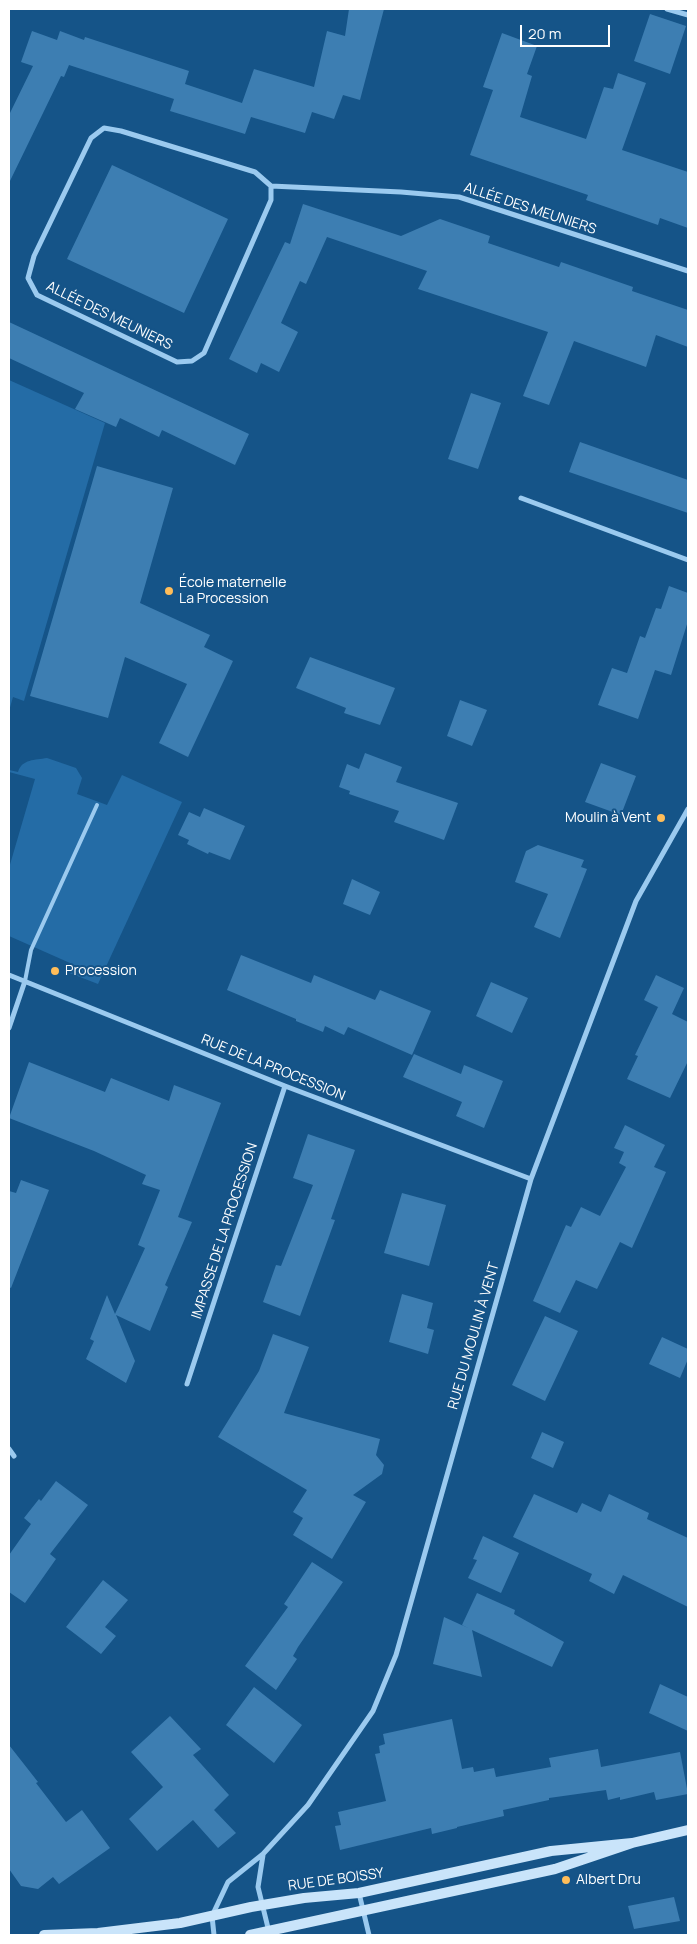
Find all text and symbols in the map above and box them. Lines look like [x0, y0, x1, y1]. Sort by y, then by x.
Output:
scale bar [522, 15, 612, 47]
text: 20 m [528, 23, 561, 44]
street label: ALLÉE DES MEUNIERS [462, 180, 598, 238]
street label: ALLÉE DES MEUNIERS [43, 278, 175, 354]
place label: École maternelle La Procession [179, 575, 286, 608]
marker: École maternelle La Procession [163, 585, 175, 597]
place label: Moulin à Vent [565, 810, 651, 826]
marker: Moulin à Vent [655, 812, 667, 824]
place label: Procession [65, 963, 137, 979]
marker: Procession [49, 965, 61, 977]
street label: RUE DE LA PROCESSION [198, 1031, 348, 1105]
street label: IMPASSE DE LA PROCESSION [189, 1141, 261, 1321]
street label: RUE DU MOULIN À VENT [445, 1261, 503, 1411]
street label: RUE DE BOISSY [287, 1865, 385, 1895]
place label: Albert Dru [576, 1872, 641, 1888]
marker: Albert Dru [560, 1874, 572, 1886]

